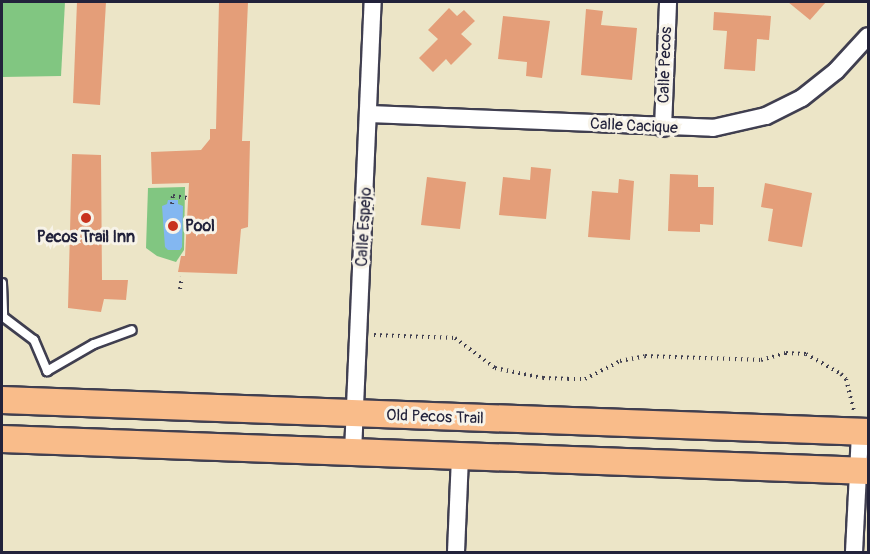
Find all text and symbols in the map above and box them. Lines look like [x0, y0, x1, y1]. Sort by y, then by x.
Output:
street label: Calle Pecos [654, 26, 676, 104]
street label: Calle Cacique [590, 114, 678, 138]
street label: Calle Espejo [352, 187, 376, 267]
marker: Pecos Trail Inn [79, 211, 93, 225]
place label: Pool [185, 216, 215, 236]
marker: Pool [166, 219, 180, 233]
place label: Pecos Trail Inn [37, 227, 135, 247]
street label: Old Pecos Trail [386, 406, 484, 428]

